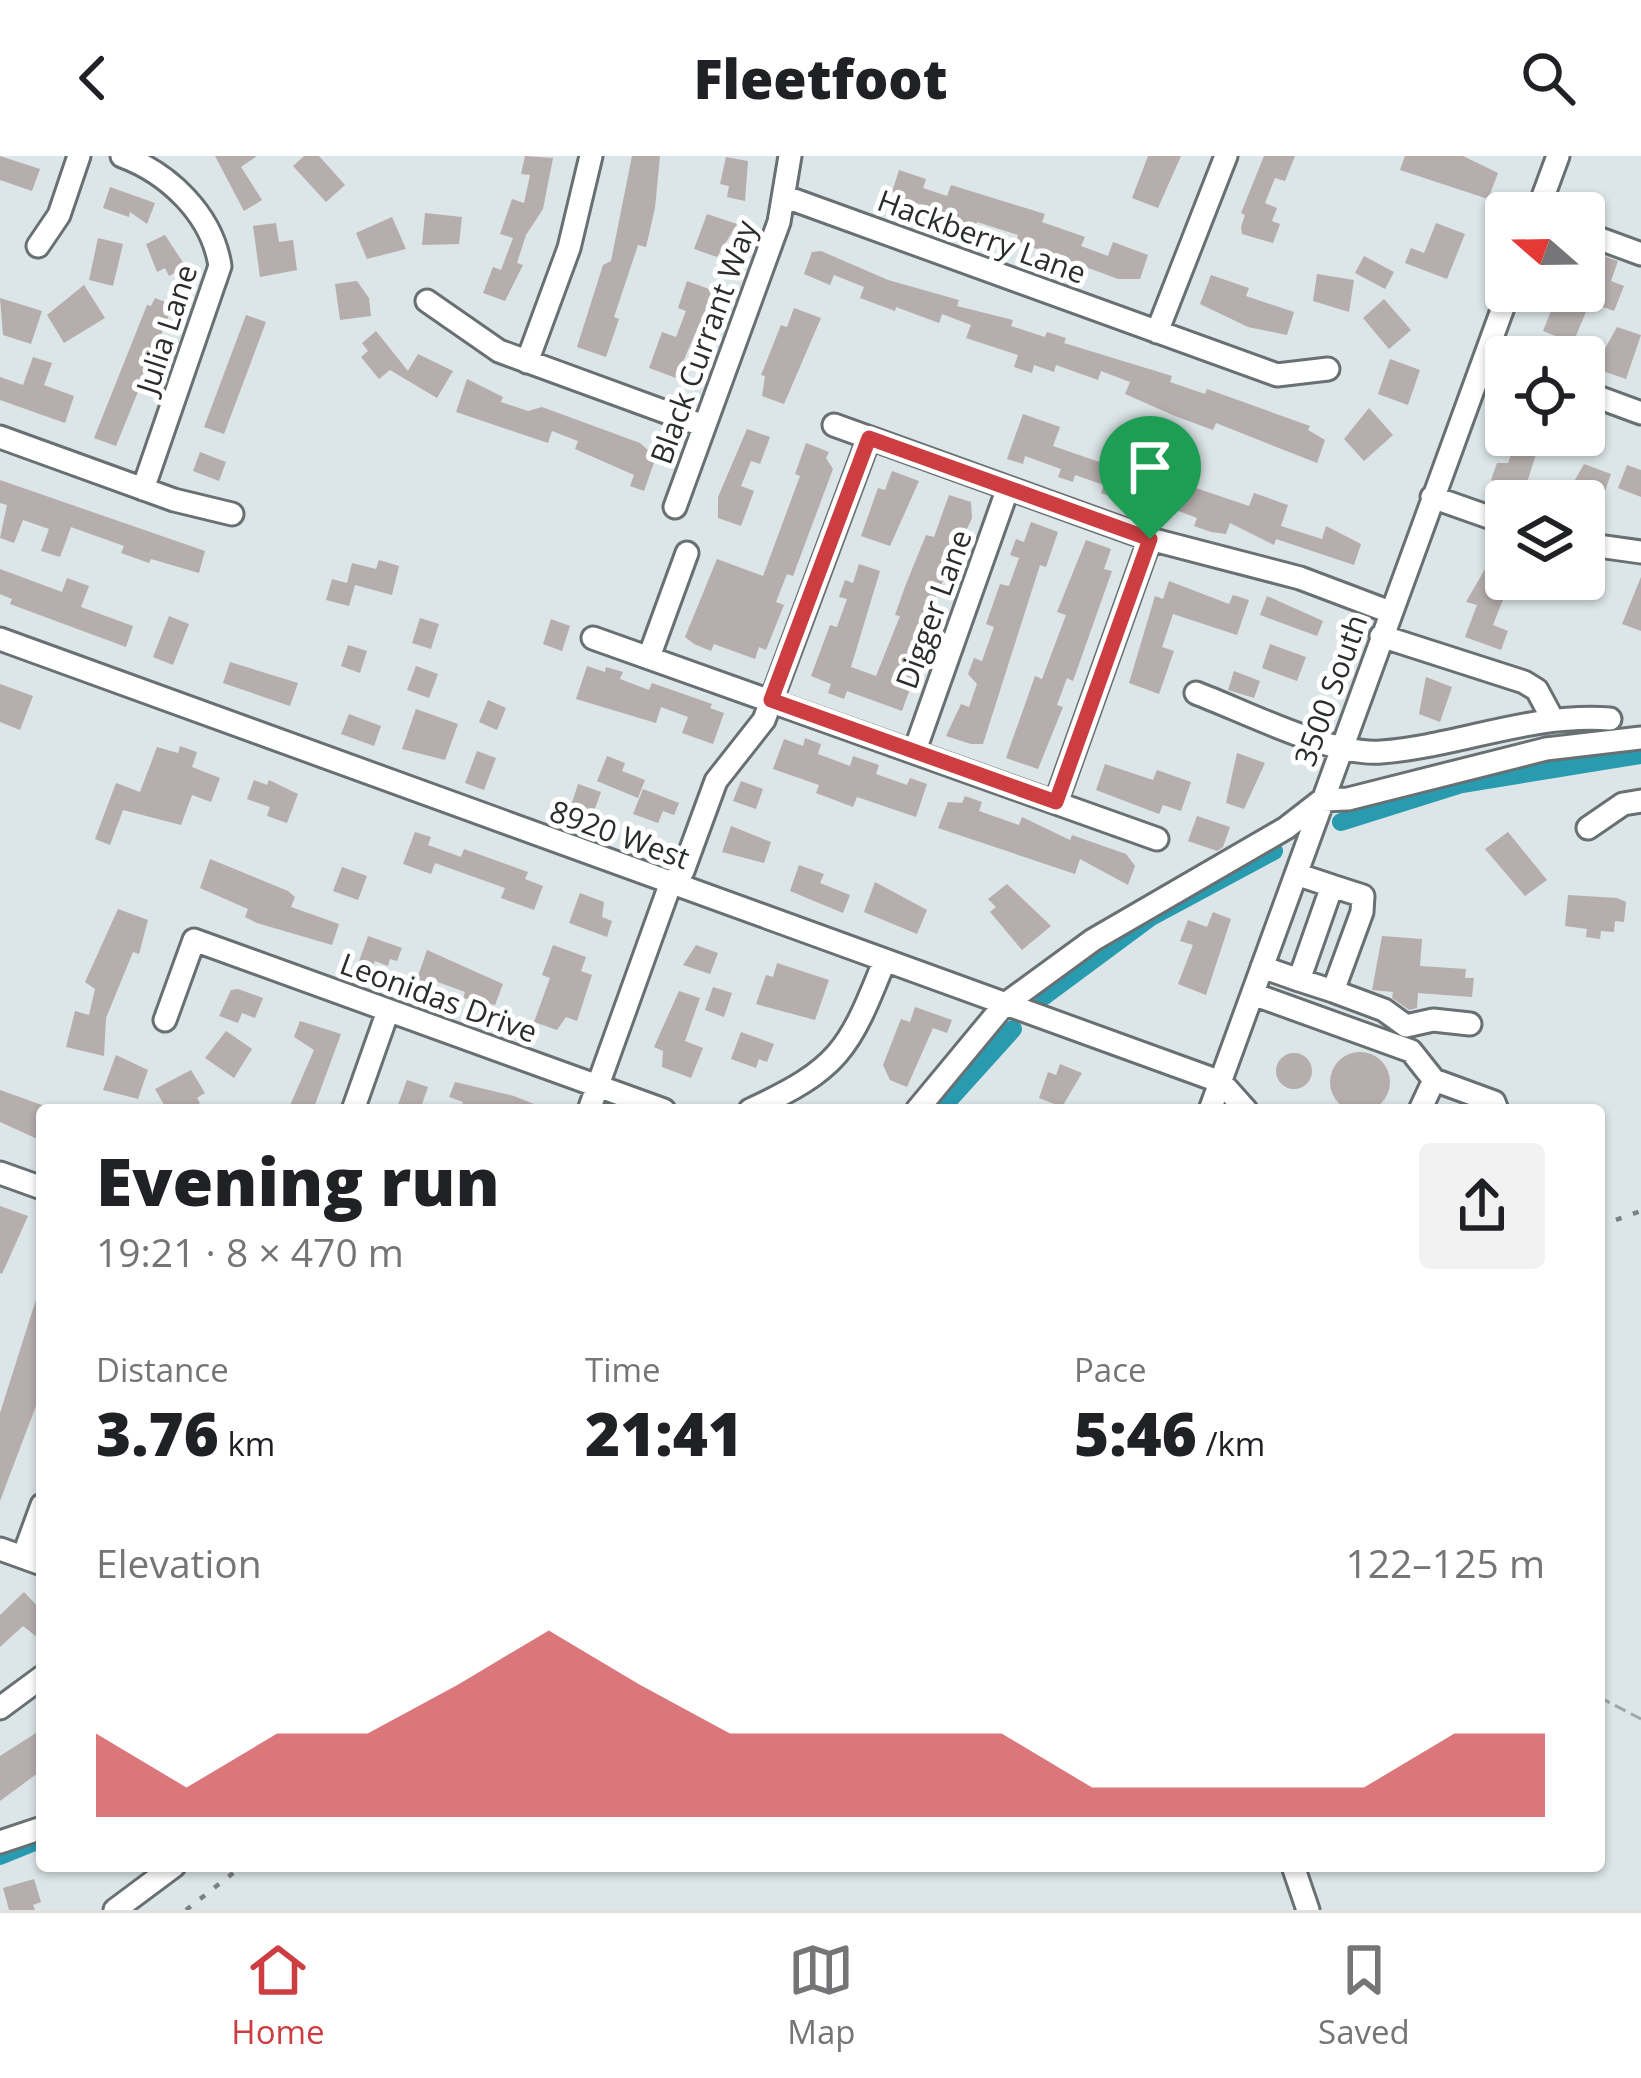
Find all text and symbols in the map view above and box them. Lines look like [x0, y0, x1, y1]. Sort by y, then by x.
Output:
text: Fleetfoot [693, 41, 948, 115]
icon: back [60, 45, 126, 111]
icon: search [1515, 45, 1581, 111]
street label: Hackberry Lane [872, 179, 1092, 293]
north arrow [1485, 192, 1605, 312]
map controls [1485, 192, 1605, 600]
street label: Black Currant Way [640, 214, 766, 469]
street label: Julia Lane [125, 259, 206, 402]
button: locate [1485, 336, 1605, 456]
pin [1099, 416, 1201, 539]
icon: arrive [1117, 434, 1183, 500]
button: layers [1485, 480, 1605, 600]
street label: Digger Lane [885, 524, 981, 694]
street label: 3500 South [1284, 609, 1376, 771]
street label: 8920 West [544, 790, 696, 878]
street label: Leonidas Drive [335, 942, 543, 1052]
text: Evening run [96, 1135, 500, 1225]
button: share [1419, 1143, 1545, 1269]
text: 19:21 · 8 × 470 m [96, 1225, 404, 1278]
text: Distance [96, 1347, 229, 1392]
text: Time [585, 1347, 661, 1392]
text: Pace [1074, 1347, 1147, 1392]
text: 3.76 [96, 1392, 219, 1474]
text: 21:41 [585, 1392, 743, 1474]
text: 5:46 [1074, 1392, 1197, 1474]
text: km [219, 1421, 275, 1466]
text: /km [1197, 1421, 1265, 1466]
text: Elevation [96, 1536, 262, 1589]
text: 122–125 m [1345, 1536, 1545, 1589]
tab: Home [231, 1937, 325, 2054]
tab: Map [787, 1937, 855, 2054]
tab: Saved [1318, 1937, 1410, 2054]

